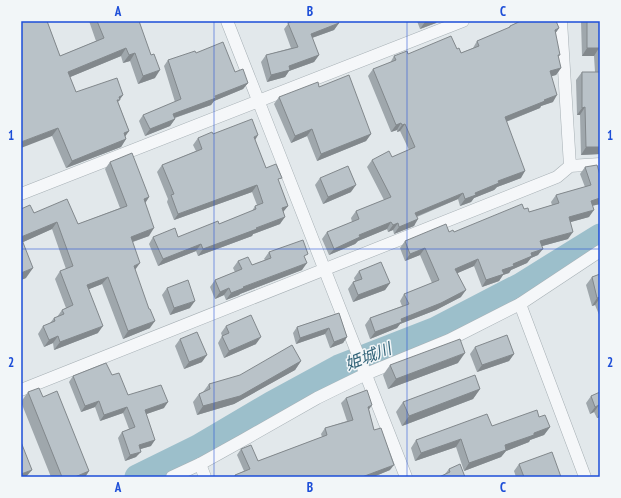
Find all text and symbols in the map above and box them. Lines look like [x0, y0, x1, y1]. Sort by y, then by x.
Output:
text: A [114, 3, 122, 20]
text: B [307, 3, 313, 20]
text: C [500, 3, 506, 20]
text: 1 [8, 127, 14, 144]
text: 1 [607, 127, 613, 144]
water label: 姫城川 [342, 337, 396, 374]
text: 2 [8, 354, 14, 371]
text: 2 [607, 354, 613, 371]
text: A [114, 479, 122, 496]
text: B [307, 479, 313, 496]
text: C [500, 479, 506, 496]

